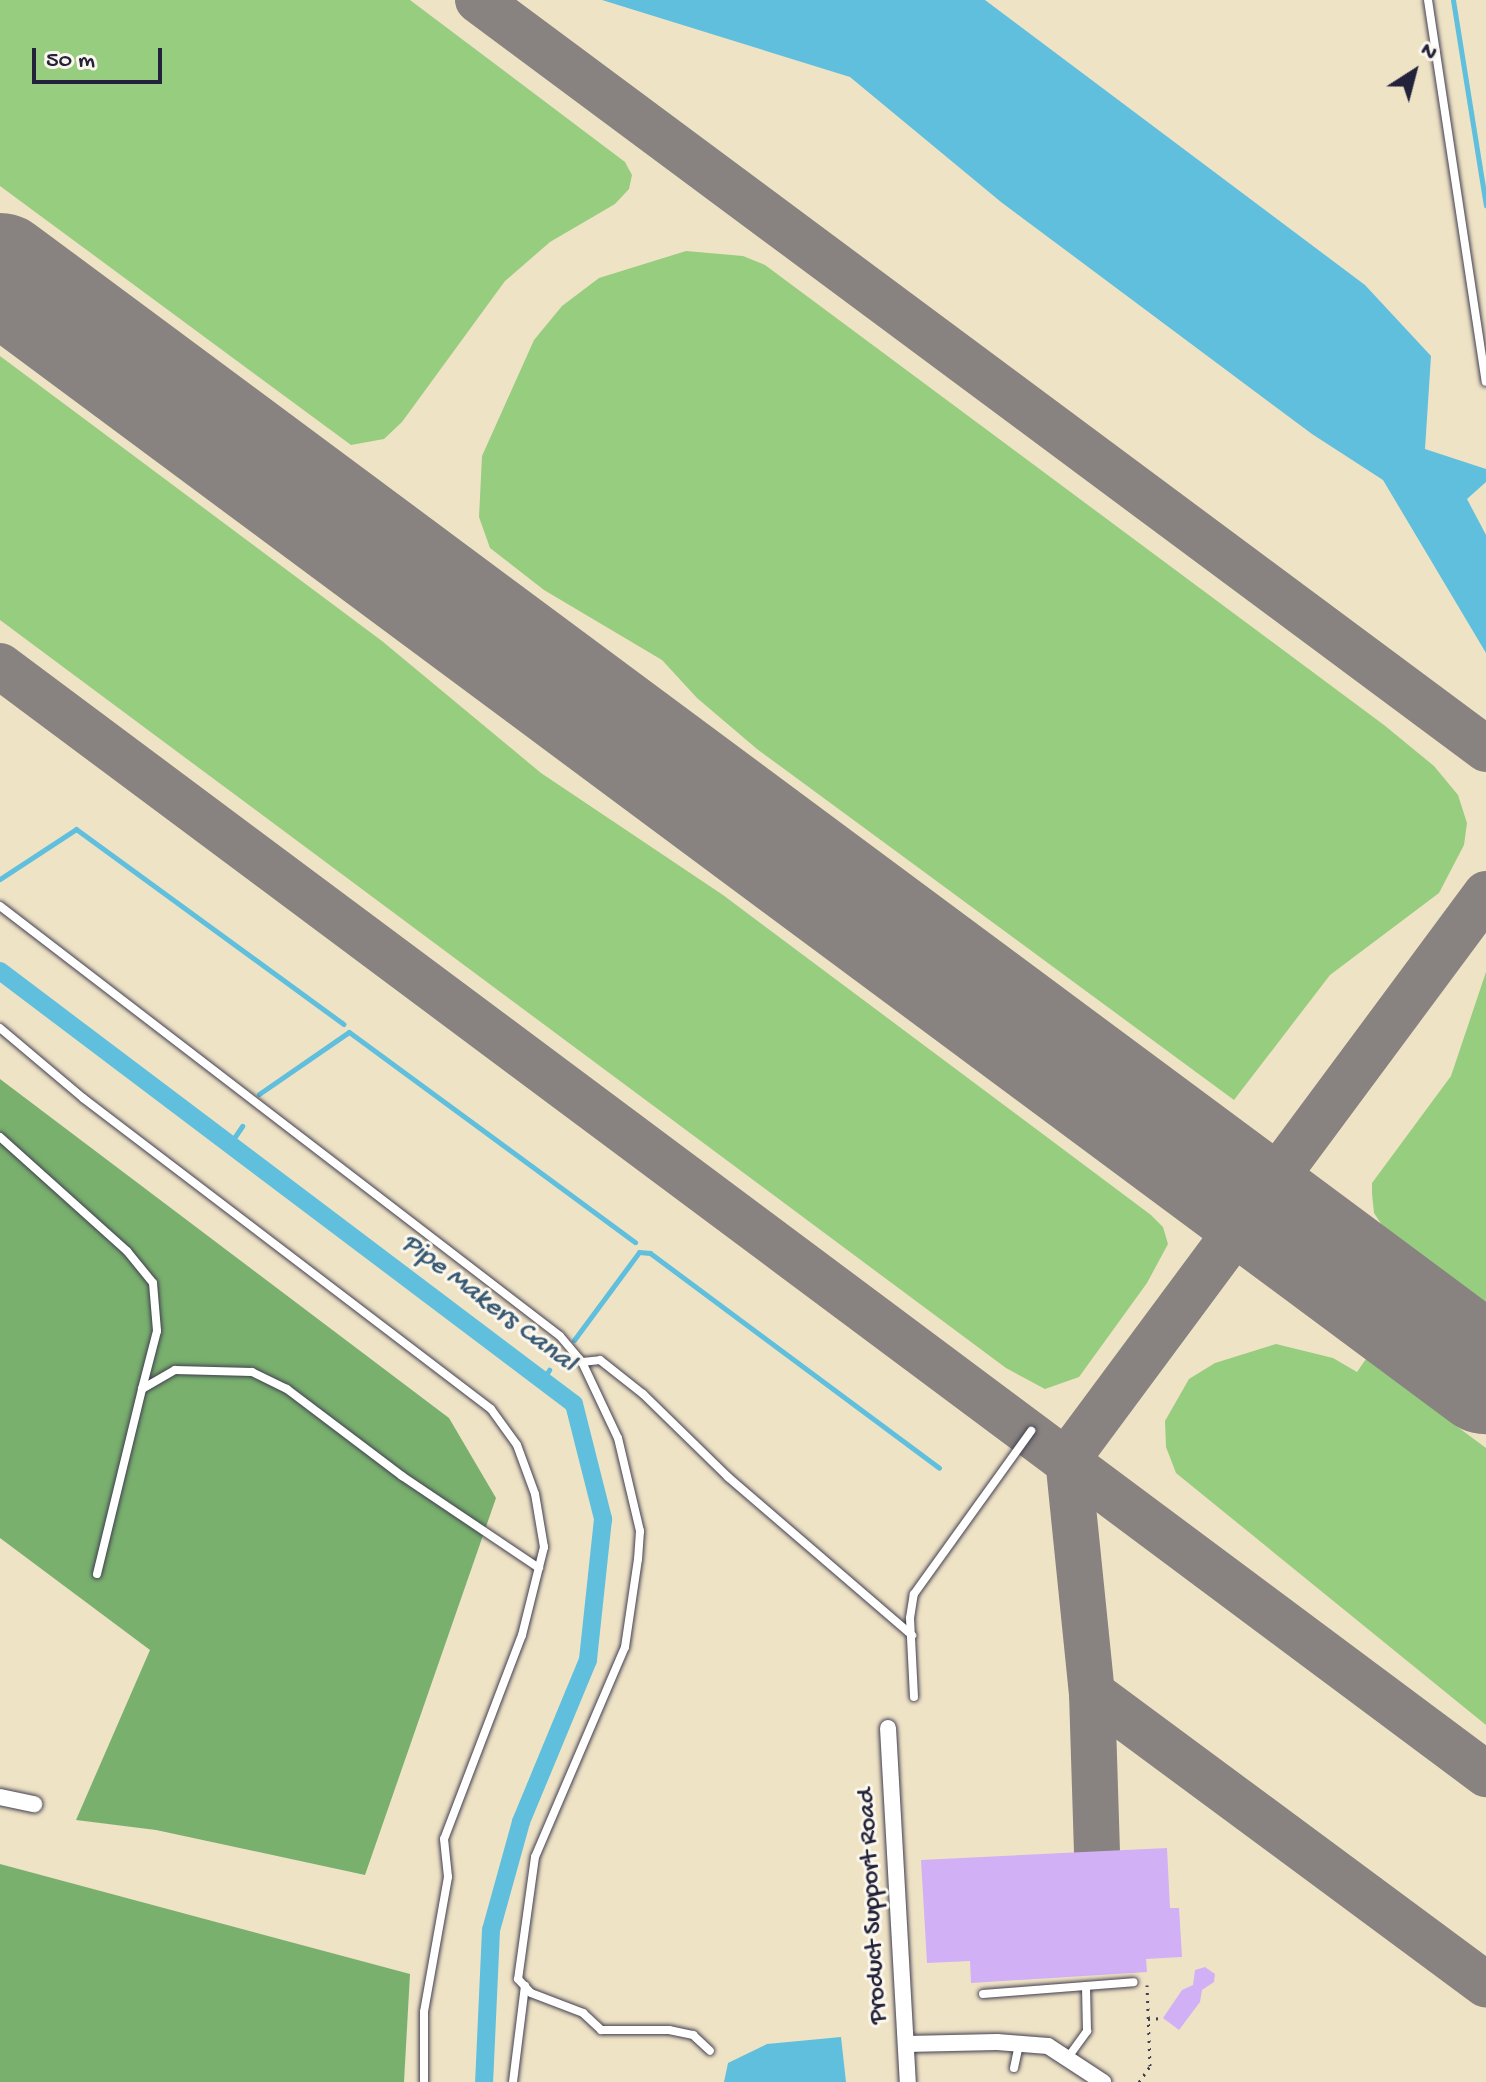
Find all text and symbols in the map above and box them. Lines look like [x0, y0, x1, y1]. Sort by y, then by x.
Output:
scale bar [36, 32, 166, 82]
north arrow [1374, 32, 1454, 112]
text: N [1415, 38, 1442, 67]
text: 50 m [46, 47, 95, 76]
water label: Pipe Makers Canal [394, 1227, 582, 1381]
street label: Product Support Road [852, 1787, 896, 2025]

